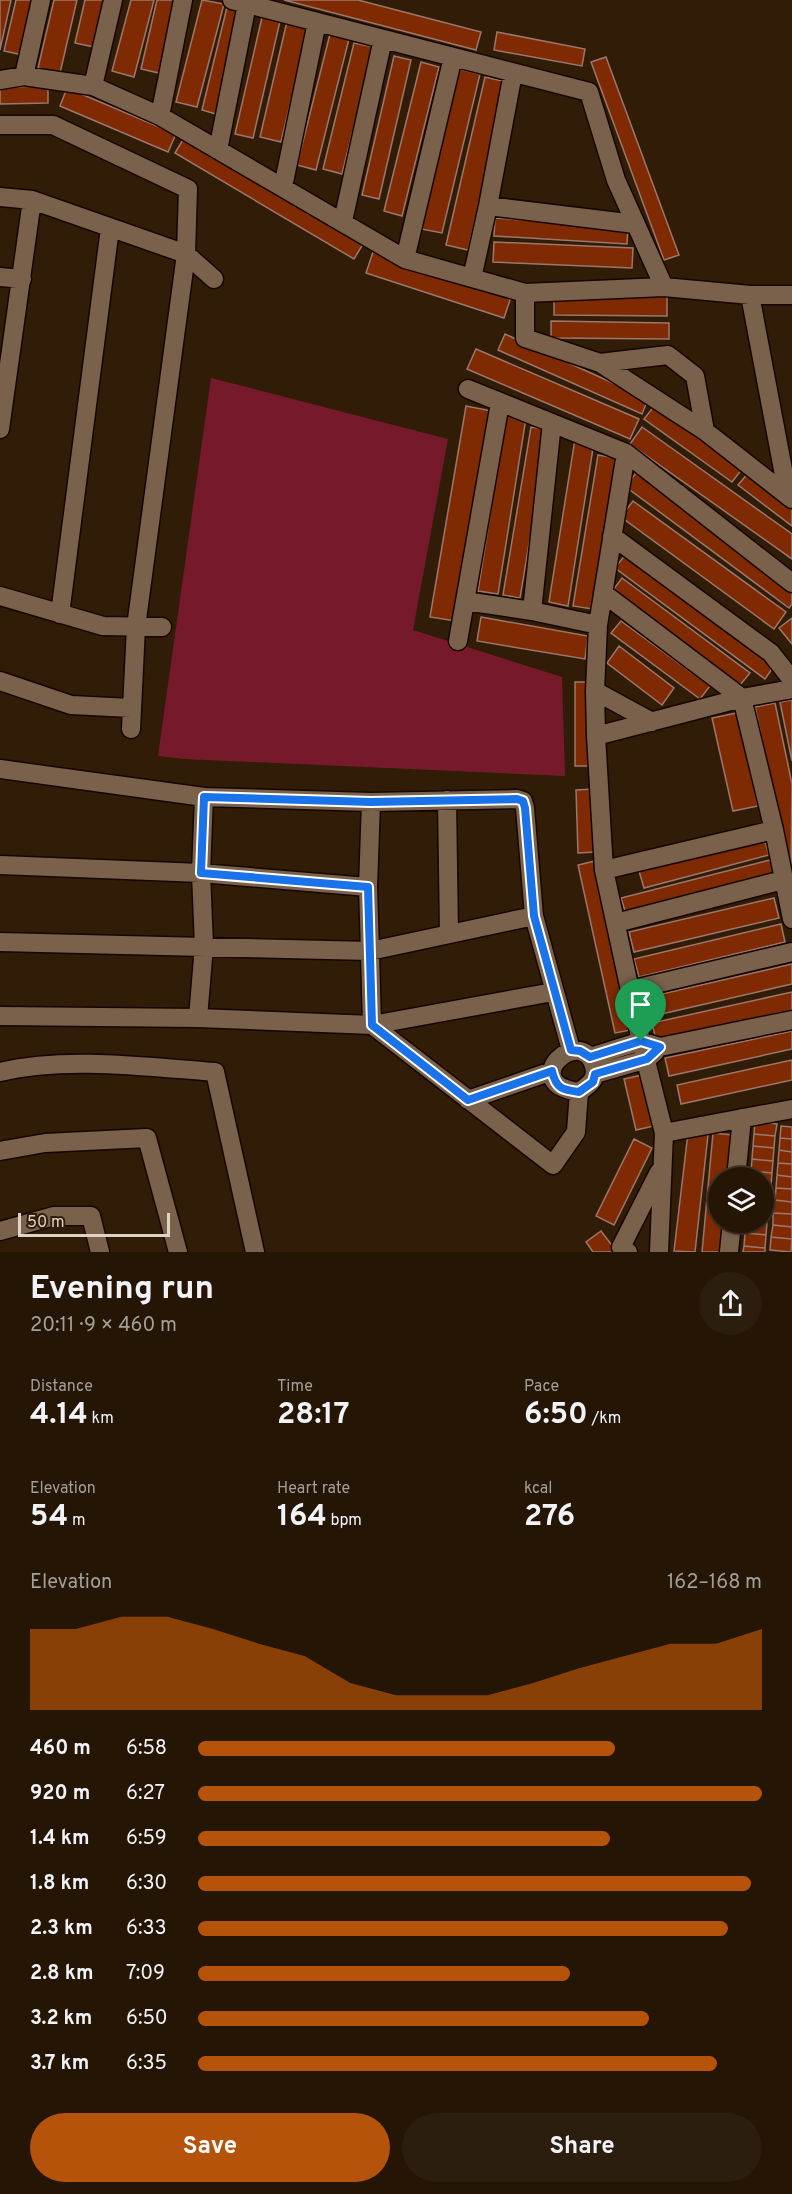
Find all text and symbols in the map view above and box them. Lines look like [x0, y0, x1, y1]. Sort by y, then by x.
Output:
pin [615, 979, 666, 1041]
icon: arrive [624, 988, 657, 1021]
map controls [708, 1167, 774, 1233]
button: layers [708, 1167, 774, 1233]
scale bar [18, 1210, 170, 1238]
text: 50 m [27, 1213, 65, 1233]
text: Evening run [30, 1269, 214, 1311]
button: share [699, 1272, 762, 1335]
text: 20:11 · 9 × 460 m [30, 1313, 177, 1339]
text: Distance [30, 1377, 93, 1397]
text: Time [277, 1377, 313, 1397]
text: Pace [524, 1377, 559, 1397]
text: 4.14 [30, 1397, 88, 1434]
text: 28:17 [277, 1397, 350, 1434]
text: 6:50 [524, 1397, 588, 1434]
text: km [88, 1409, 114, 1429]
text: /km [588, 1409, 621, 1429]
text: Elevation [30, 1479, 96, 1499]
text: Heart rate [277, 1479, 350, 1499]
text: kcal [524, 1479, 552, 1499]
text: 54 [30, 1499, 68, 1536]
text: 164 [277, 1499, 327, 1536]
text: 276 [524, 1499, 575, 1536]
text: m [68, 1511, 86, 1531]
text: bpm [327, 1511, 362, 1531]
text: Elevation [30, 1570, 112, 1596]
text: 162–168 m [667, 1570, 762, 1596]
text: 460 m [30, 1736, 91, 1762]
text: 6:58 [126, 1736, 167, 1762]
text: 920 m [30, 1781, 90, 1807]
text: 6:27 [126, 1781, 165, 1807]
text: 1.4 km [30, 1826, 90, 1852]
text: 6:59 [126, 1826, 167, 1852]
text: 1.8 km [30, 1871, 89, 1897]
text: 6:30 [126, 1871, 167, 1897]
text: 2.3 km [30, 1916, 93, 1942]
text: 6:33 [126, 1916, 167, 1942]
text: 2.8 km [30, 1961, 93, 1987]
text: 7:09 [126, 1961, 165, 1987]
text: 3.2 km [30, 2006, 92, 2032]
text: 6:50 [126, 2006, 168, 2032]
text: 3.7 km [30, 2051, 89, 2077]
text: 6:35 [126, 2051, 167, 2077]
button: Save [30, 2113, 390, 2182]
button: Share [402, 2113, 762, 2182]

